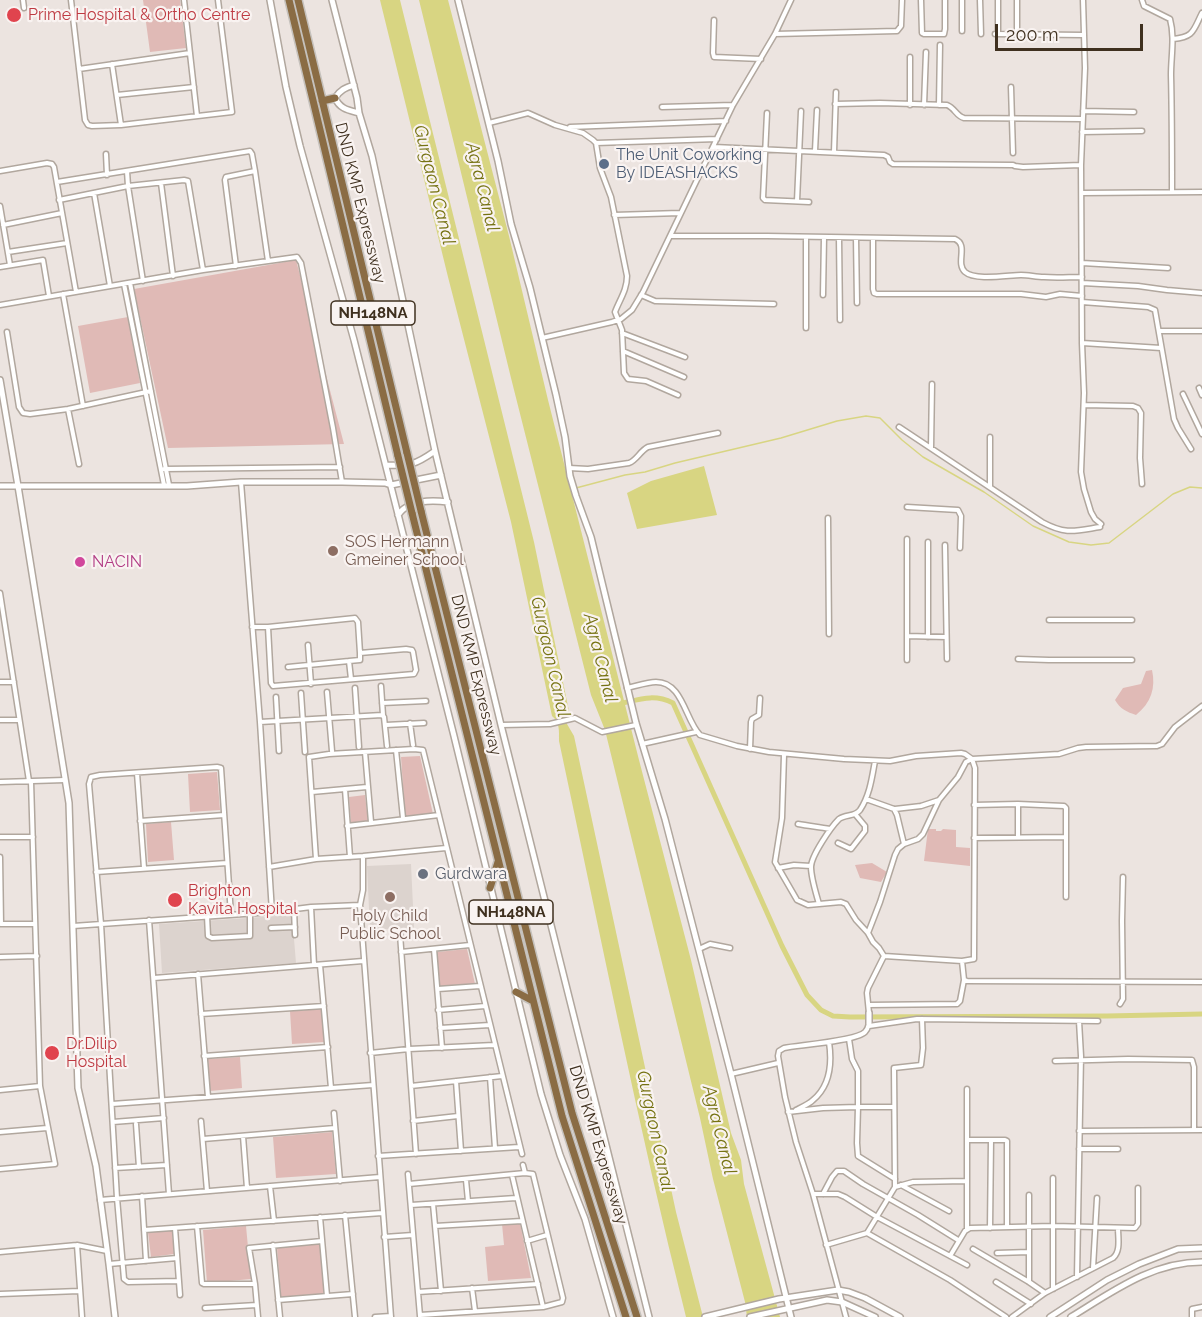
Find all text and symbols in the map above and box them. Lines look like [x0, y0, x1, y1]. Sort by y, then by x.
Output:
place label: Prime Hospital & Ortho Centre [28, 5, 250, 25]
marker: Prime Hospital & Ortho Centre [5, 6, 23, 24]
scale bar [998, 12, 1146, 50]
text: 200 m [1006, 24, 1059, 45]
street label: DND KMP Expressway [331, 120, 389, 286]
water label: Gurgaon Canal [409, 123, 459, 247]
water label: Agra Canal [460, 140, 504, 234]
place label: The Unit Coworking By IDEASHACKS [616, 145, 762, 183]
marker: The Unit Coworking By IDEASHACKS [597, 157, 611, 171]
road number: NH148NA [331, 301, 415, 325]
place label: SOS Hermann Gmeiner School [345, 532, 464, 570]
marker: SOS Hermann Gmeiner School [326, 544, 340, 558]
place label: NACIN [92, 552, 142, 572]
marker: NACIN [73, 555, 87, 569]
street label: DND KMP Expressway [447, 592, 505, 758]
water label: Gurgaon Canal [526, 595, 574, 719]
water label: Agra Canal [578, 611, 622, 705]
place label: Gurdwara [435, 864, 507, 884]
marker: Gurdwara [416, 867, 430, 881]
place label: Brighton Kavita Hospital [188, 881, 298, 919]
marker: Holy Child Public School [383, 890, 397, 904]
marker: Brighton Kavita Hospital [166, 891, 184, 909]
road number: NH148NA [469, 900, 553, 924]
place label: Holy Child Public School [339, 906, 441, 944]
place label: Dr.Dilip Hospital [66, 1034, 127, 1072]
marker: Dr.Dilip Hospital [43, 1044, 61, 1062]
street label: DND KMP Expressway [565, 1063, 631, 1227]
water label: Gurgaon Canal [632, 1069, 678, 1193]
water label: Agra Canal [697, 1083, 741, 1177]

